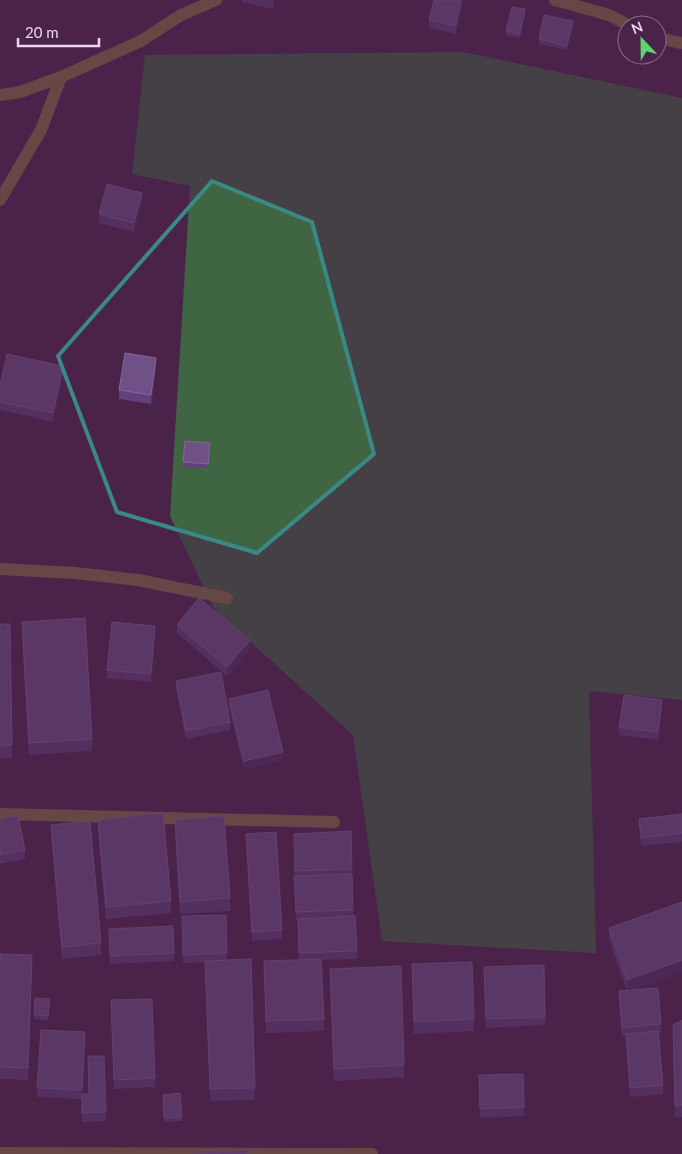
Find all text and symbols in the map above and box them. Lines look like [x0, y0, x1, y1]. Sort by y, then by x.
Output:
scale bar [18, 15, 99, 47]
north arrow [617, 15, 667, 65]
text: N [629, 18, 645, 37]
text: 20 m [25, 23, 59, 41]

